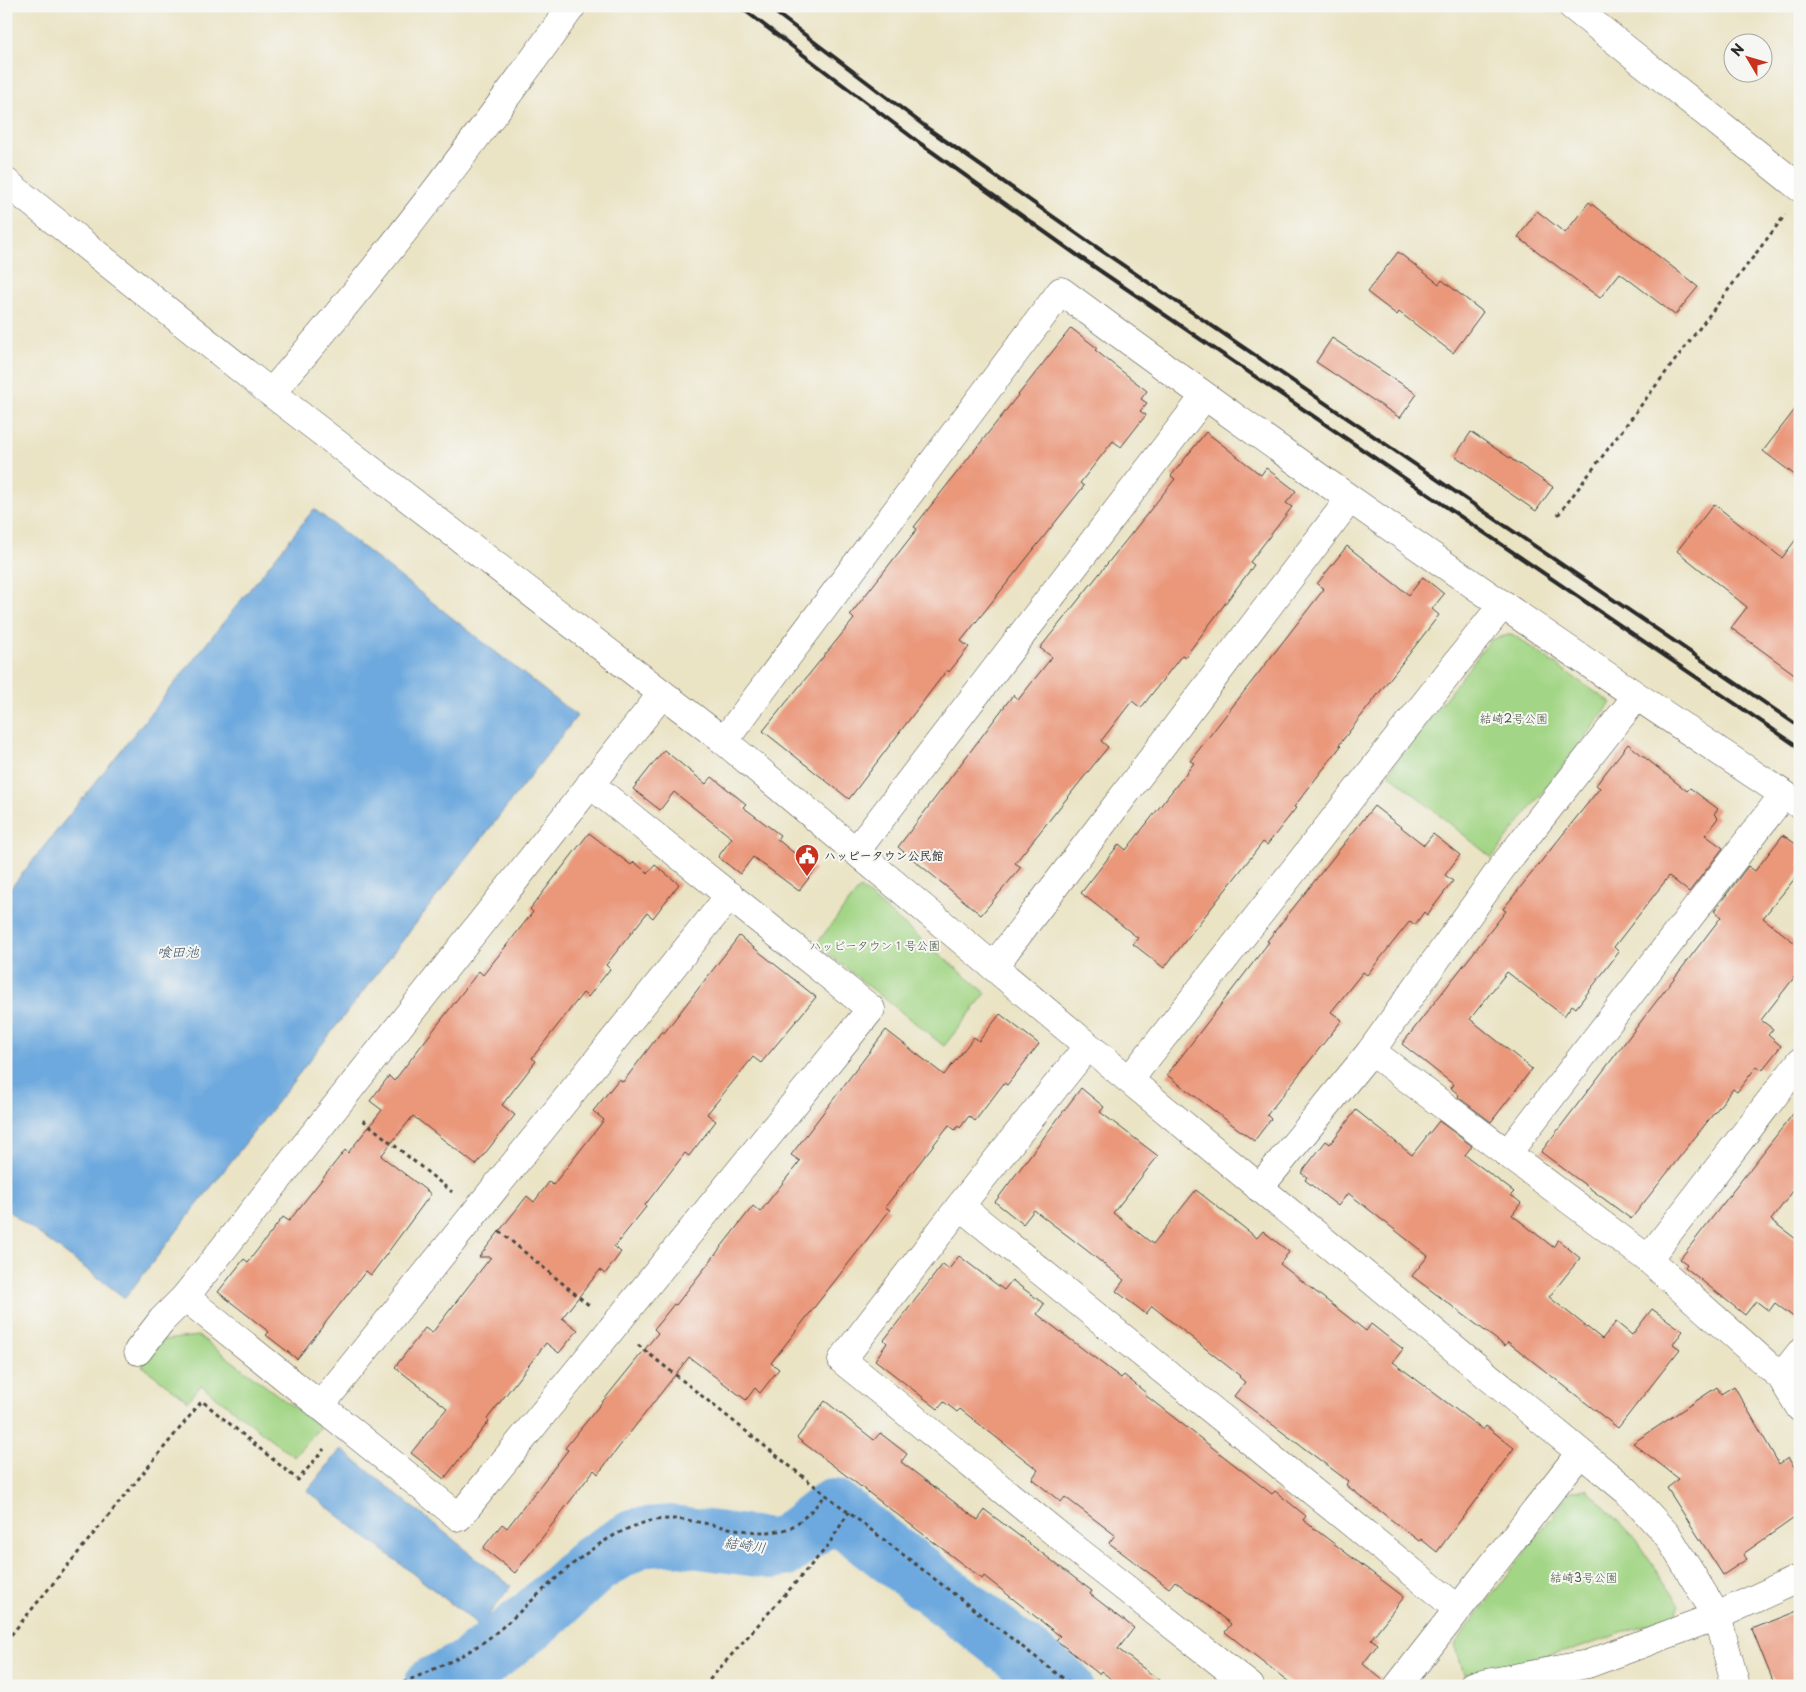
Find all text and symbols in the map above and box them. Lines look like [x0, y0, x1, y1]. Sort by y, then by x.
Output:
north arrow [1724, 32, 1774, 82]
text: N [1726, 39, 1749, 61]
park label: 結崎2号公園 [1480, 709, 1548, 727]
public building icon: ハッピータウン公民館 [794, 843, 820, 877]
place label: ハッピータウン公民館 [824, 846, 944, 864]
park label: ハッピータウン１号公園 [809, 936, 941, 954]
water label: 喰田池 [157, 941, 200, 962]
water label: 結崎川 [723, 1531, 767, 1558]
park label: 結崎3号公園 [1550, 1568, 1618, 1586]

